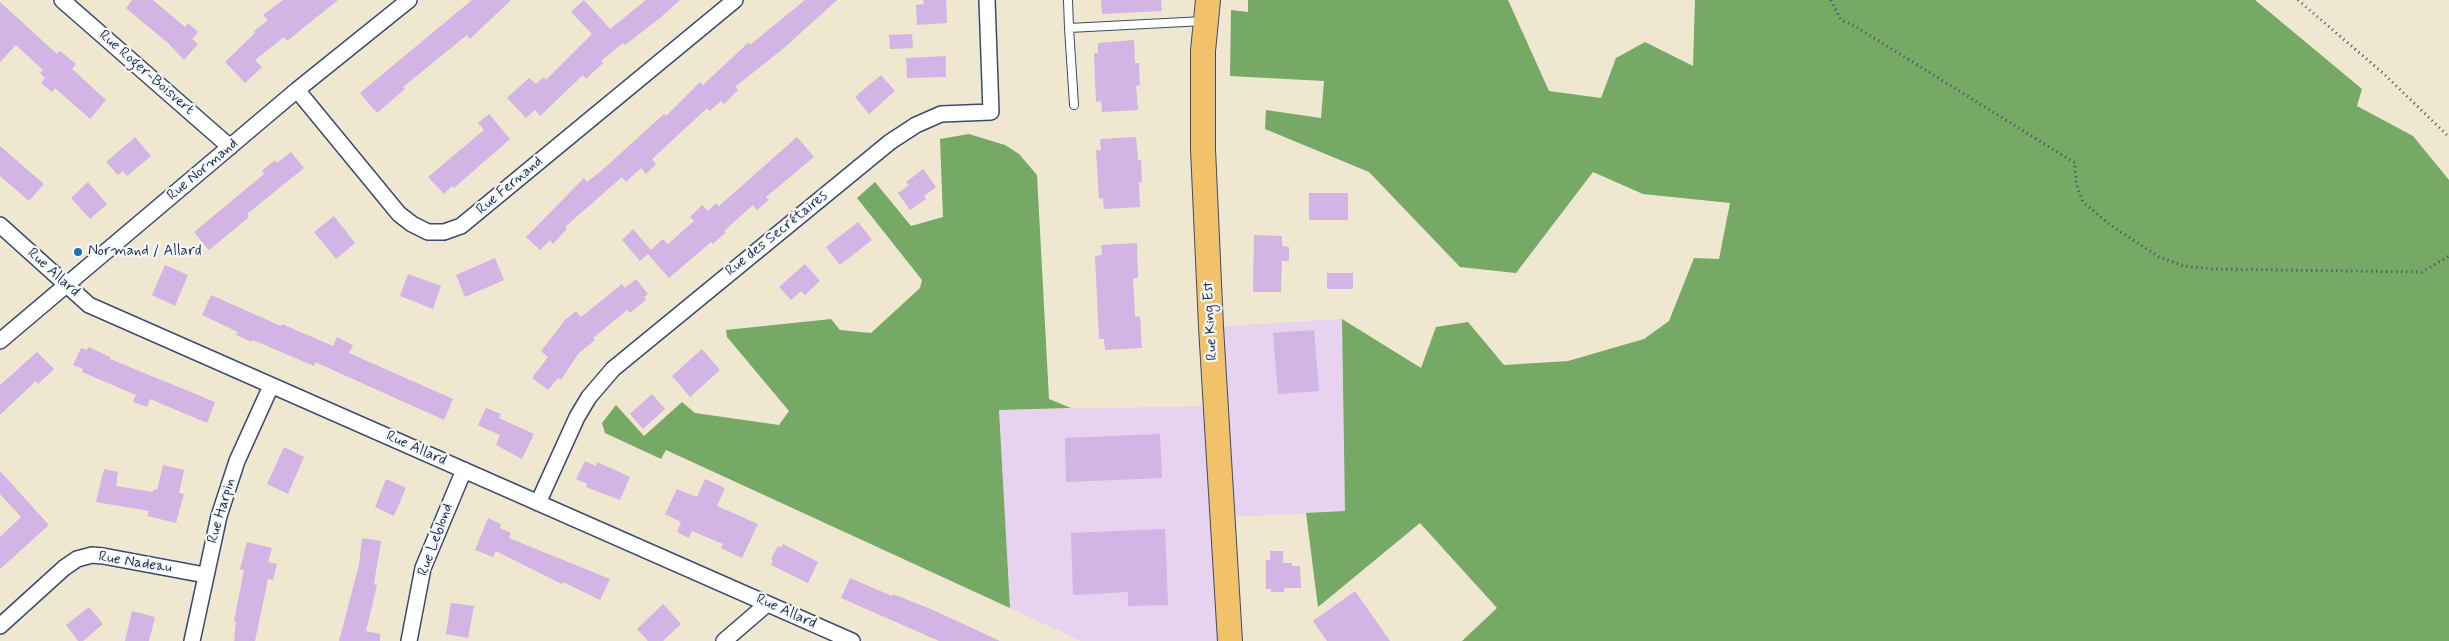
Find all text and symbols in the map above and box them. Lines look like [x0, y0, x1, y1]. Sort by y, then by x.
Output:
street label: Rue Roger-Boisvert [95, 27, 197, 119]
street label: Rue Normand [164, 135, 242, 205]
street label: Rue Fernand [473, 153, 547, 219]
street label: Rue des Secrétaires [722, 187, 832, 281]
place label: Normand / Allard [88, 243, 202, 261]
street label: Rue Allard [23, 245, 83, 301]
marker: Normand / Allard [72, 246, 84, 258]
street label: Rue King Est [1200, 281, 1222, 361]
street label: Rue Allard [383, 428, 449, 470]
street label: Rue Harpin [204, 476, 240, 546]
street label: Rue Leblond [415, 501, 457, 579]
street label: Rue Nadeau [97, 548, 173, 578]
street label: Rue Allard [753, 591, 819, 633]

